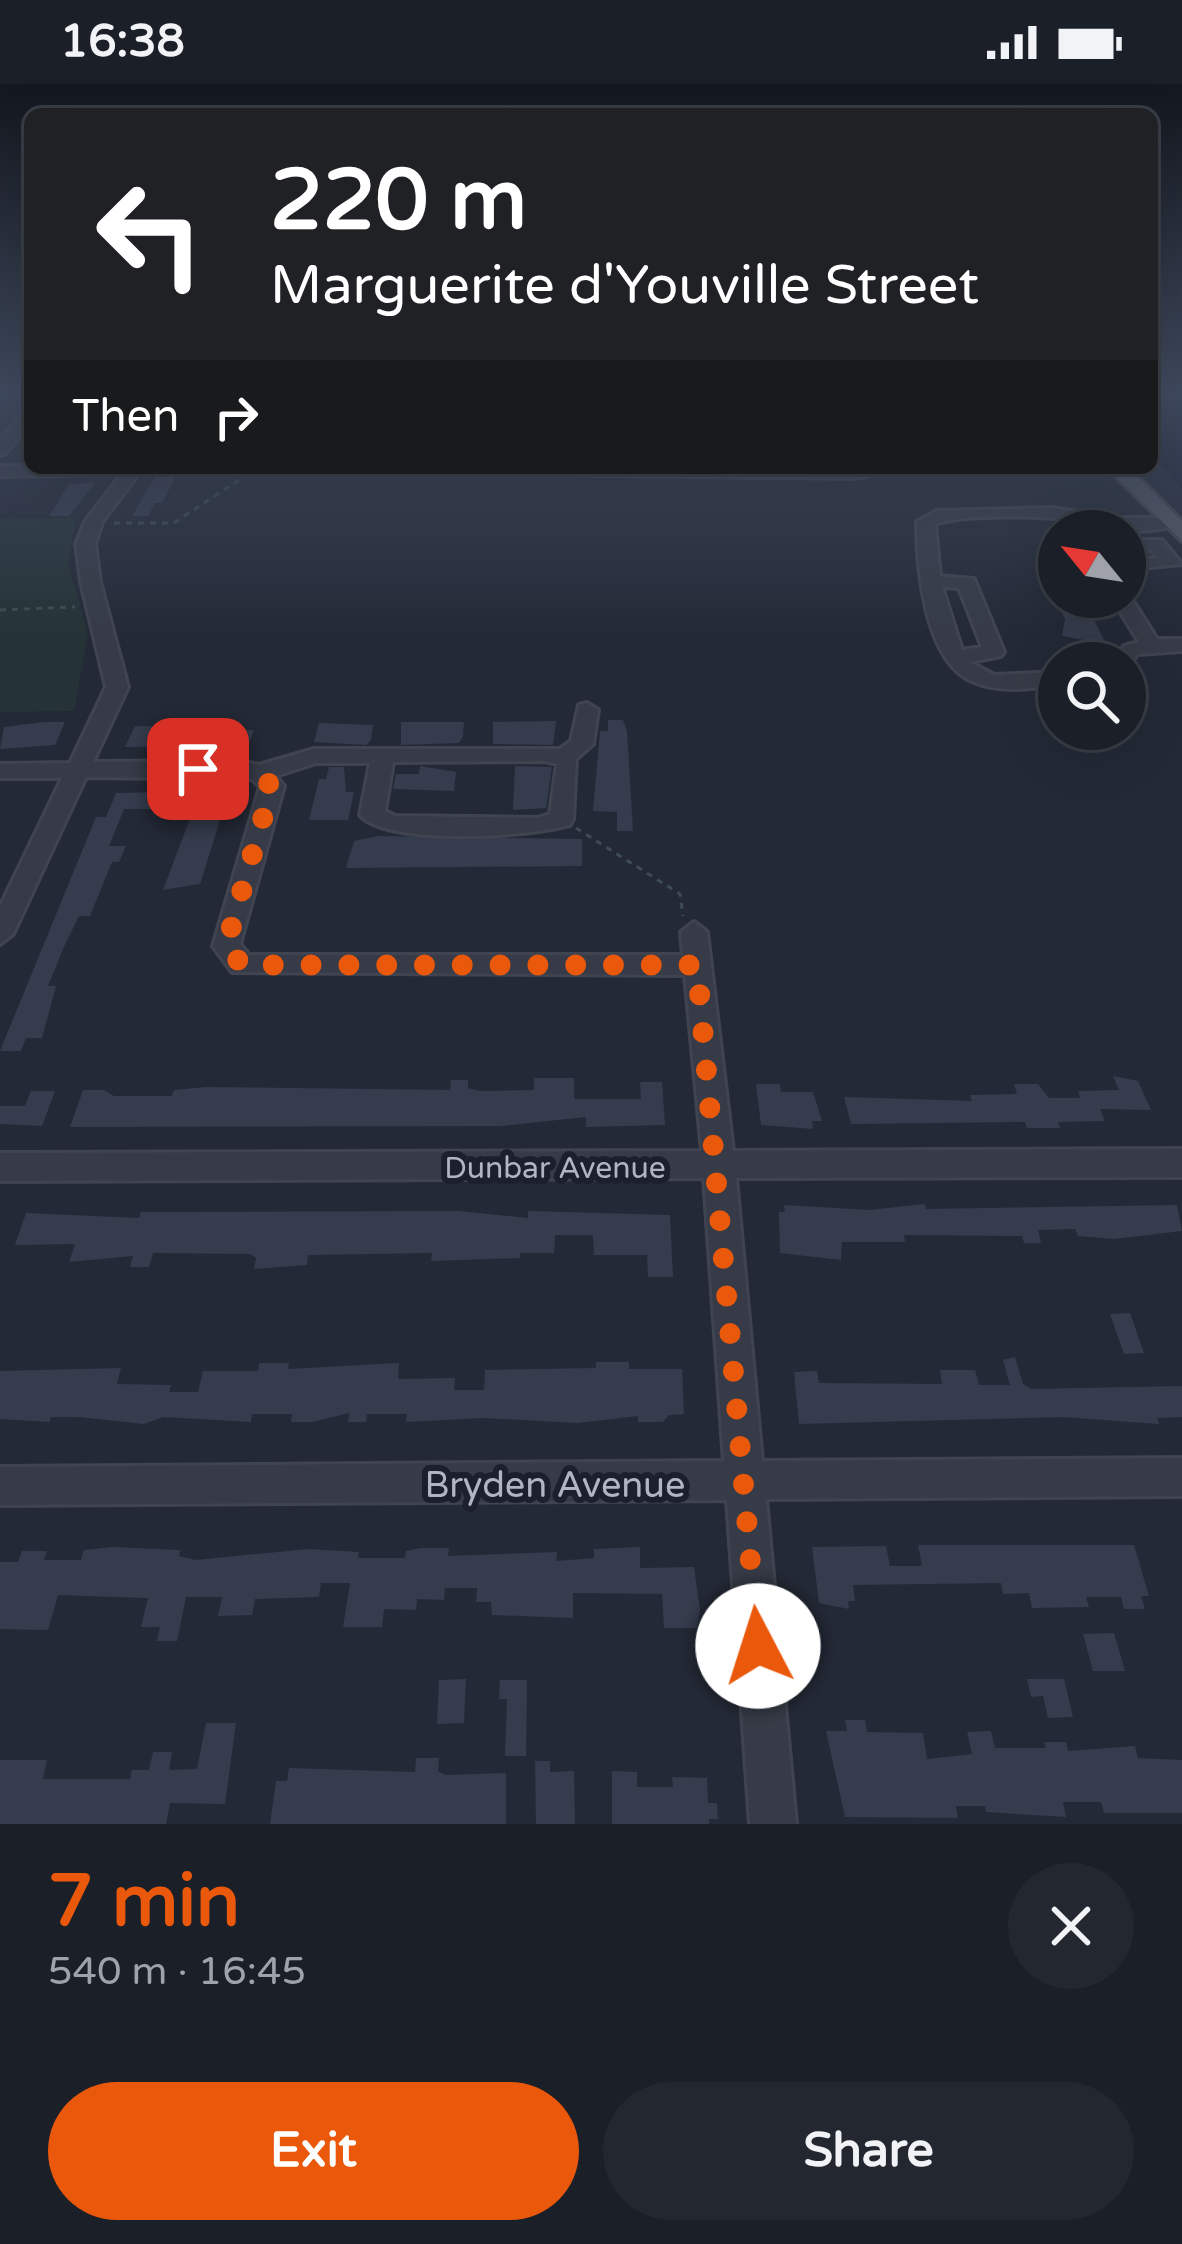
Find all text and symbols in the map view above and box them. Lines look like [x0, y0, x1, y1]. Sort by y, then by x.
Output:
text: 16:38 [60, 15, 185, 69]
text: 220 m [270, 151, 527, 252]
icon: left [72, 156, 228, 312]
text: Marguerite d'Youville Street [270, 253, 979, 318]
icon: right [203, 384, 269, 450]
text: Then [72, 390, 179, 444]
north arrow [1038, 510, 1146, 618]
map controls [1038, 510, 1146, 750]
button: search [1038, 642, 1146, 750]
pin [147, 718, 249, 820]
icon: arrive [165, 736, 231, 802]
street label: Dunbar Avenue [444, 1150, 666, 1187]
street label: Bryden Avenue [425, 1464, 685, 1507]
position arrow [695, 1583, 821, 1709]
text: 7 min [48, 1859, 240, 1946]
button: close [1008, 1863, 1134, 1989]
text: 540 m · 16:45 [48, 1948, 306, 1995]
button: Exit [48, 2082, 579, 2220]
button: Share [603, 2082, 1134, 2220]

